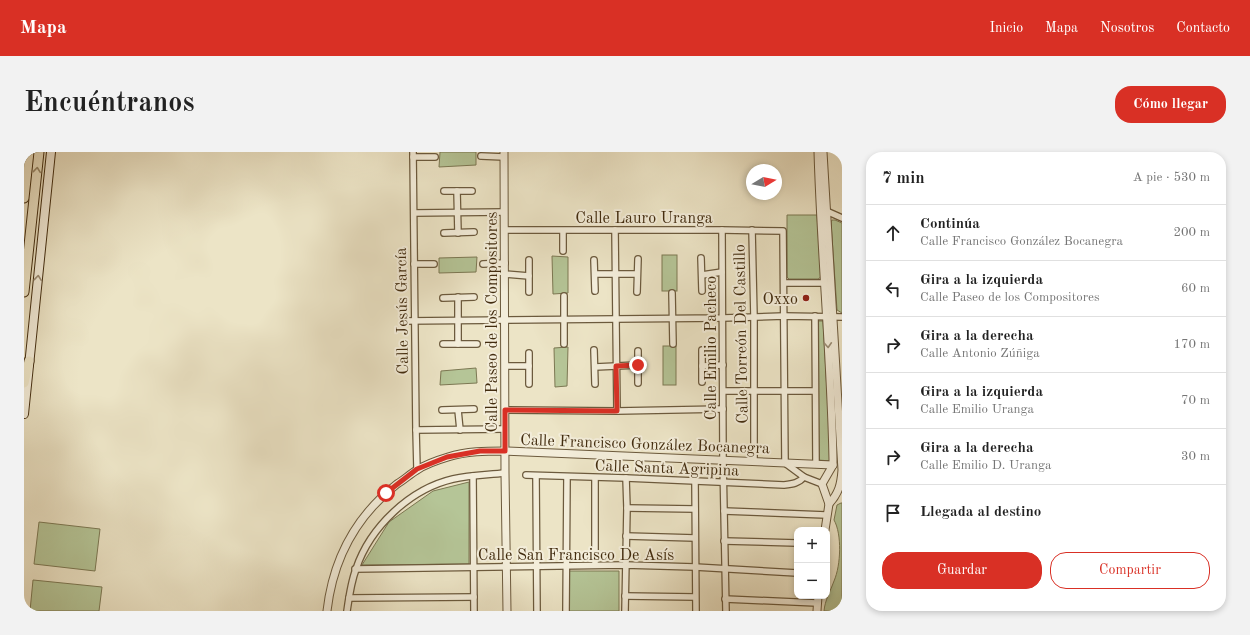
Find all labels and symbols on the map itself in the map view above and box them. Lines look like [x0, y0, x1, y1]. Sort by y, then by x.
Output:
north arrow [746, 164, 782, 200]
one-way arrow [32, 167, 41, 173]
street label: Calle Paseo de los Compositores [485, 211, 501, 433]
street label: Calle Lauro Uranga [575, 211, 713, 227]
street label: Calle Torreón Del Castillo [732, 244, 752, 424]
street label: Calle Jesús García [394, 247, 412, 375]
one-way arrow [33, 275, 42, 281]
street label: Calle Emilio Pacheco [704, 276, 720, 420]
place label: Oxxo [763, 292, 798, 308]
marker: Oxxo [801, 293, 811, 303]
one-way arrow [824, 342, 833, 348]
route end [629, 356, 647, 374]
street label: Calle Francisco González Bocanegra [520, 433, 770, 457]
street label: Calle Santa Agripina [594, 458, 739, 480]
route start [377, 484, 395, 502]
street label: Calle San Francisco De Asís [478, 548, 674, 564]

